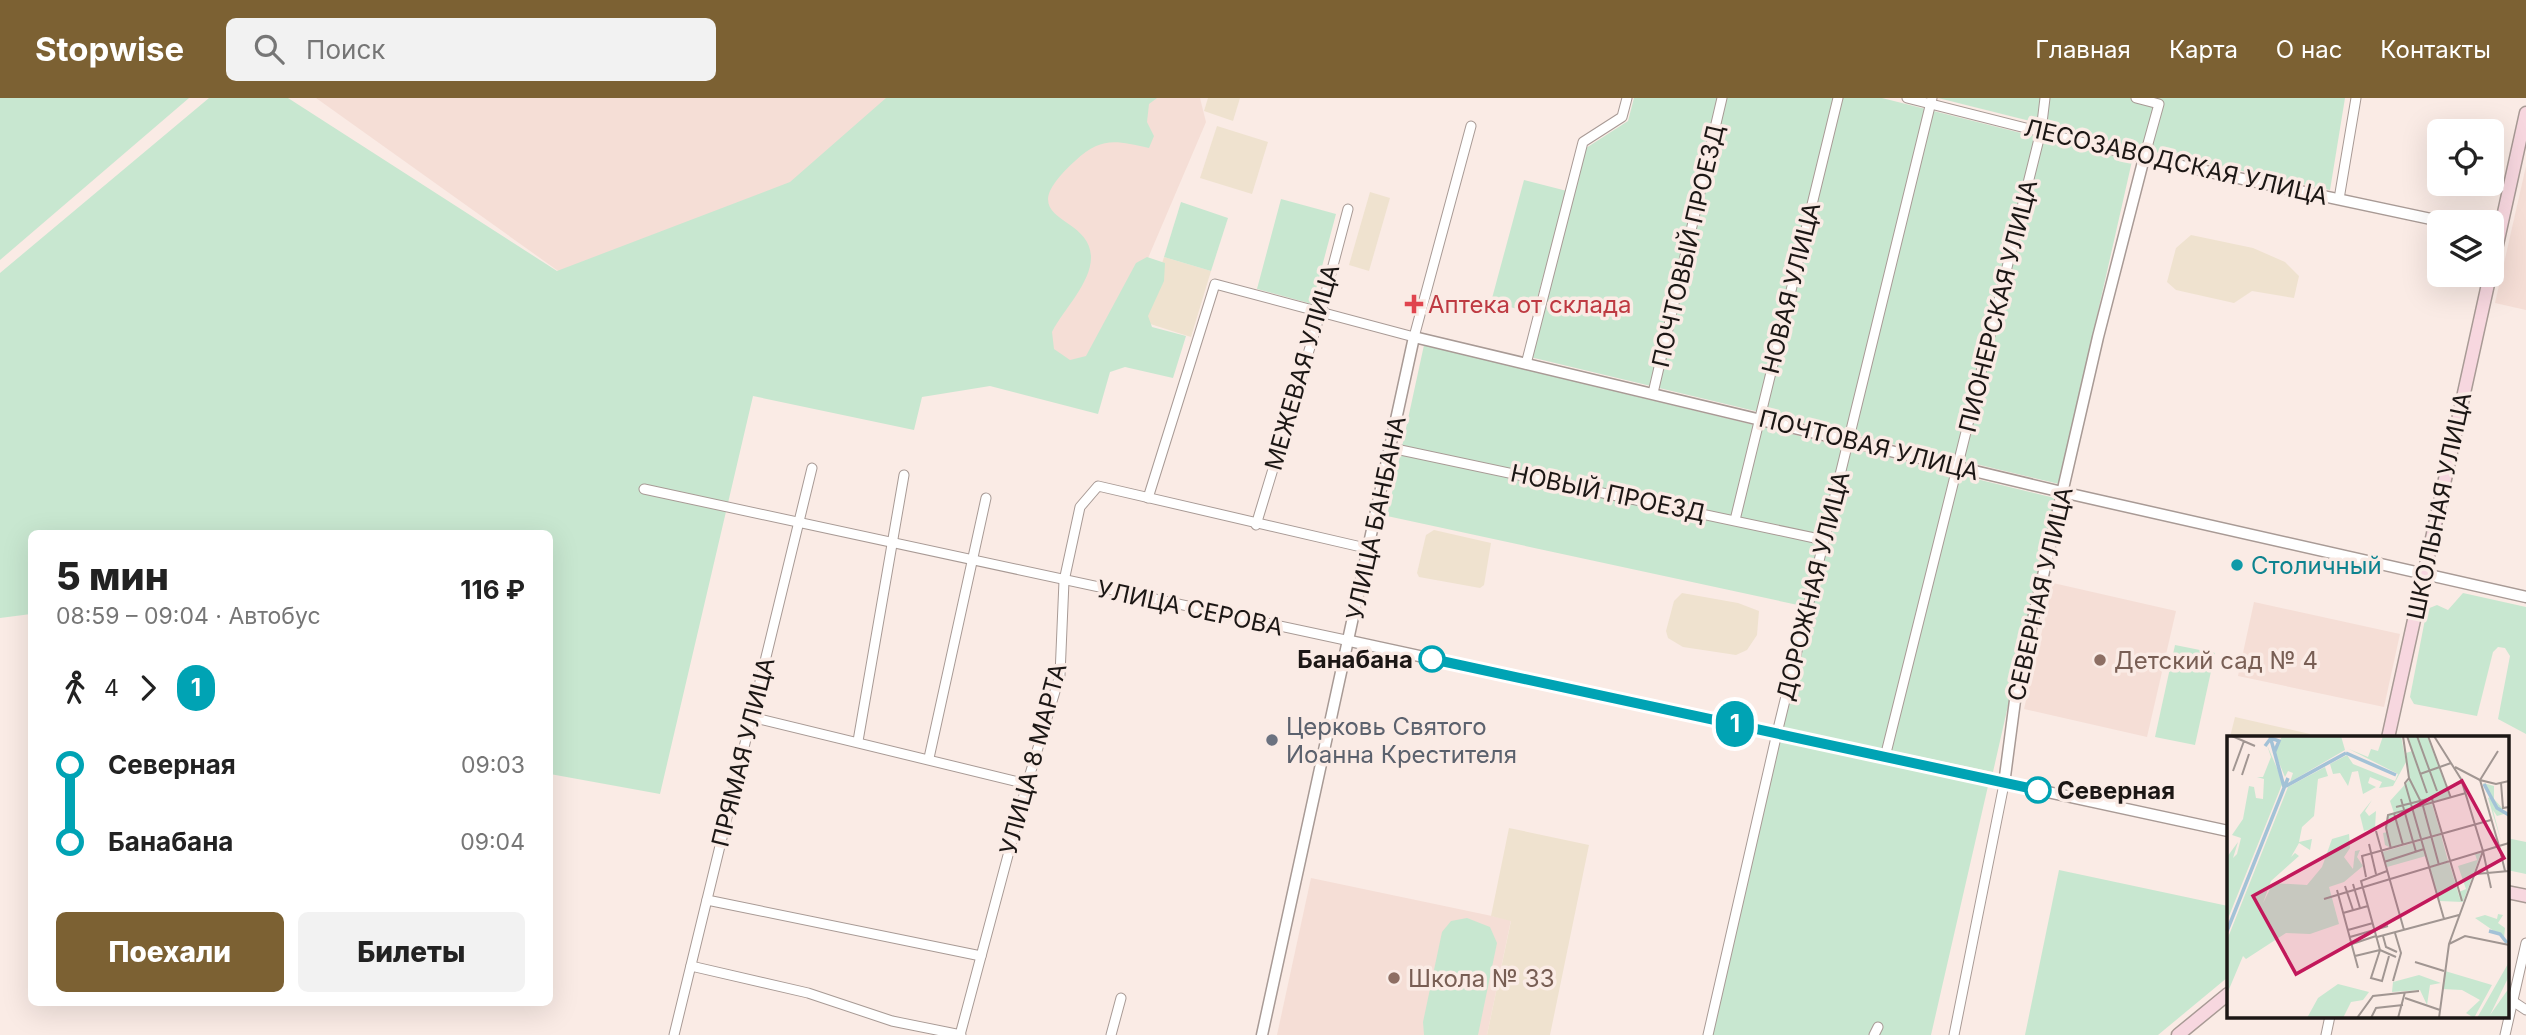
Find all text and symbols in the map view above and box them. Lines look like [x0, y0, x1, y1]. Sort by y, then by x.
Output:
search box [226, 18, 716, 81]
text: Stopwise [35, 29, 184, 69]
icon: search [250, 30, 288, 68]
text: Поиск [306, 34, 385, 65]
text: Главная [2035, 35, 2131, 64]
text: Карта [2169, 35, 2238, 64]
text: О нас [2276, 35, 2342, 64]
text: Контакты [2380, 35, 2491, 64]
street label: ЛЕСОЗАВОДСКАЯ УЛИЦА [2021, 113, 2331, 211]
map controls [2427, 119, 2504, 287]
button: locate [2427, 119, 2504, 196]
street label: ПОЧТОВЫЙ ПРОЕЗД [1645, 122, 1730, 370]
street label: ПИОНЕРСКАЯ УЛИЦА [1953, 177, 2043, 435]
street label: НОВАЯ УЛИЦА [1756, 199, 1826, 377]
button: layers [2427, 210, 2504, 287]
street label: МЕЖЕВАЯ УЛИЦА [1259, 261, 1345, 473]
place label: Аптека от склада [1428, 290, 1632, 319]
marker: Аптека от склада [1406, 296, 1422, 312]
street label: ШКОЛЬНАЯ УЛИЦА [2401, 390, 2477, 622]
street label: ПОЧТОВАЯ УЛИЦА [1756, 404, 1982, 486]
street label: УЛИЦА БАНБАНА [1340, 413, 1412, 623]
street label: НОВЫЙ ПРОЕЗД [1508, 457, 1708, 528]
street label: ДОРОЖНАЯ УЛИЦА [1770, 468, 1856, 704]
street label: СЕВЕРНАЯ УЛИЦА [2001, 484, 2079, 704]
place label: Столичный [2251, 551, 2382, 580]
text: 5 мин [56, 553, 169, 599]
marker: Столичный [2229, 557, 2245, 573]
text: 116 ₽ [460, 574, 525, 605]
street label: УЛИЦА СЕРОВА [1094, 574, 1286, 642]
text: 08:59 – 09:04 · Автобус [56, 602, 321, 630]
place label: Банабана [1297, 645, 1413, 674]
marker: Банабана [1419, 646, 1445, 672]
place label: Детский сад № 4 [2114, 646, 2318, 675]
marker: Детский сад № 4 [2092, 652, 2108, 668]
street label: ПРЯМАЯ УЛИЦА [705, 654, 781, 850]
street label: УЛИЦА 8 МАРТА [994, 660, 1072, 858]
icon: walk [56, 669, 94, 707]
icon: forward [129, 669, 167, 707]
text: 1 [191, 673, 201, 702]
text: 4 [104, 674, 119, 702]
line badge: 1 [1712, 701, 1758, 747]
text: 1 [1730, 709, 1740, 738]
place label: Церковь Святого Иоанна Крестителя [1286, 712, 1517, 769]
marker: Церковь Святого Иоанна Крестителя [1264, 732, 1280, 748]
inset map [2227, 736, 2508, 1018]
text: Северная [108, 749, 236, 780]
text: 09:03 [461, 751, 525, 779]
place label: Северная [2057, 776, 2175, 805]
marker: Северная [2025, 777, 2051, 803]
text: Банабана [108, 826, 233, 857]
text: 09:04 [460, 828, 525, 856]
button: Поехали [56, 912, 284, 992]
button: Билеты [298, 912, 525, 992]
place label: Школа № 33 [1408, 964, 1554, 993]
marker: Школа № 33 [1386, 970, 1402, 986]

